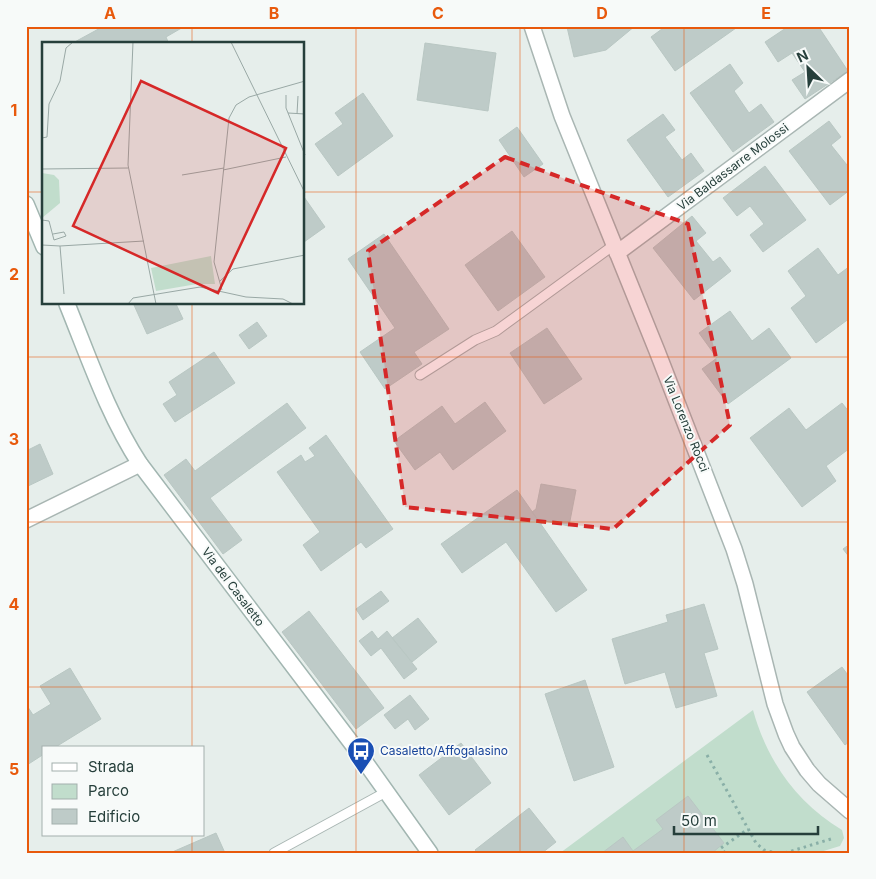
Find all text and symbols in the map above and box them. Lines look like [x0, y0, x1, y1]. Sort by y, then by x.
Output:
text: A [104, 3, 116, 23]
text: B [269, 3, 279, 23]
text: C [432, 3, 444, 23]
text: D [596, 3, 608, 23]
text: E [761, 3, 771, 23]
inset map [42, 42, 305, 305]
north arrow [784, 42, 834, 92]
text: N [794, 46, 811, 66]
text: 1 [11, 100, 17, 120]
street label: Via Baldassarre Molossi [674, 120, 791, 213]
text: 2 [9, 264, 19, 284]
street label: Via Lorenzo Rocci [660, 374, 713, 474]
text: 3 [9, 429, 19, 449]
street label: Via del Casaletto [199, 544, 268, 629]
text: 4 [9, 594, 20, 614]
bus stop icon: Casaletto/Affogalasino [346, 736, 376, 775]
place label: Casaletto/Affogalasino [380, 743, 508, 758]
legend [42, 746, 205, 836]
text: Strada [88, 757, 134, 776]
text: 5 [9, 759, 19, 779]
text: Parco [88, 781, 129, 800]
scale bar [674, 804, 817, 836]
text: Edificio [88, 807, 140, 826]
text: 50 m [681, 811, 717, 830]

